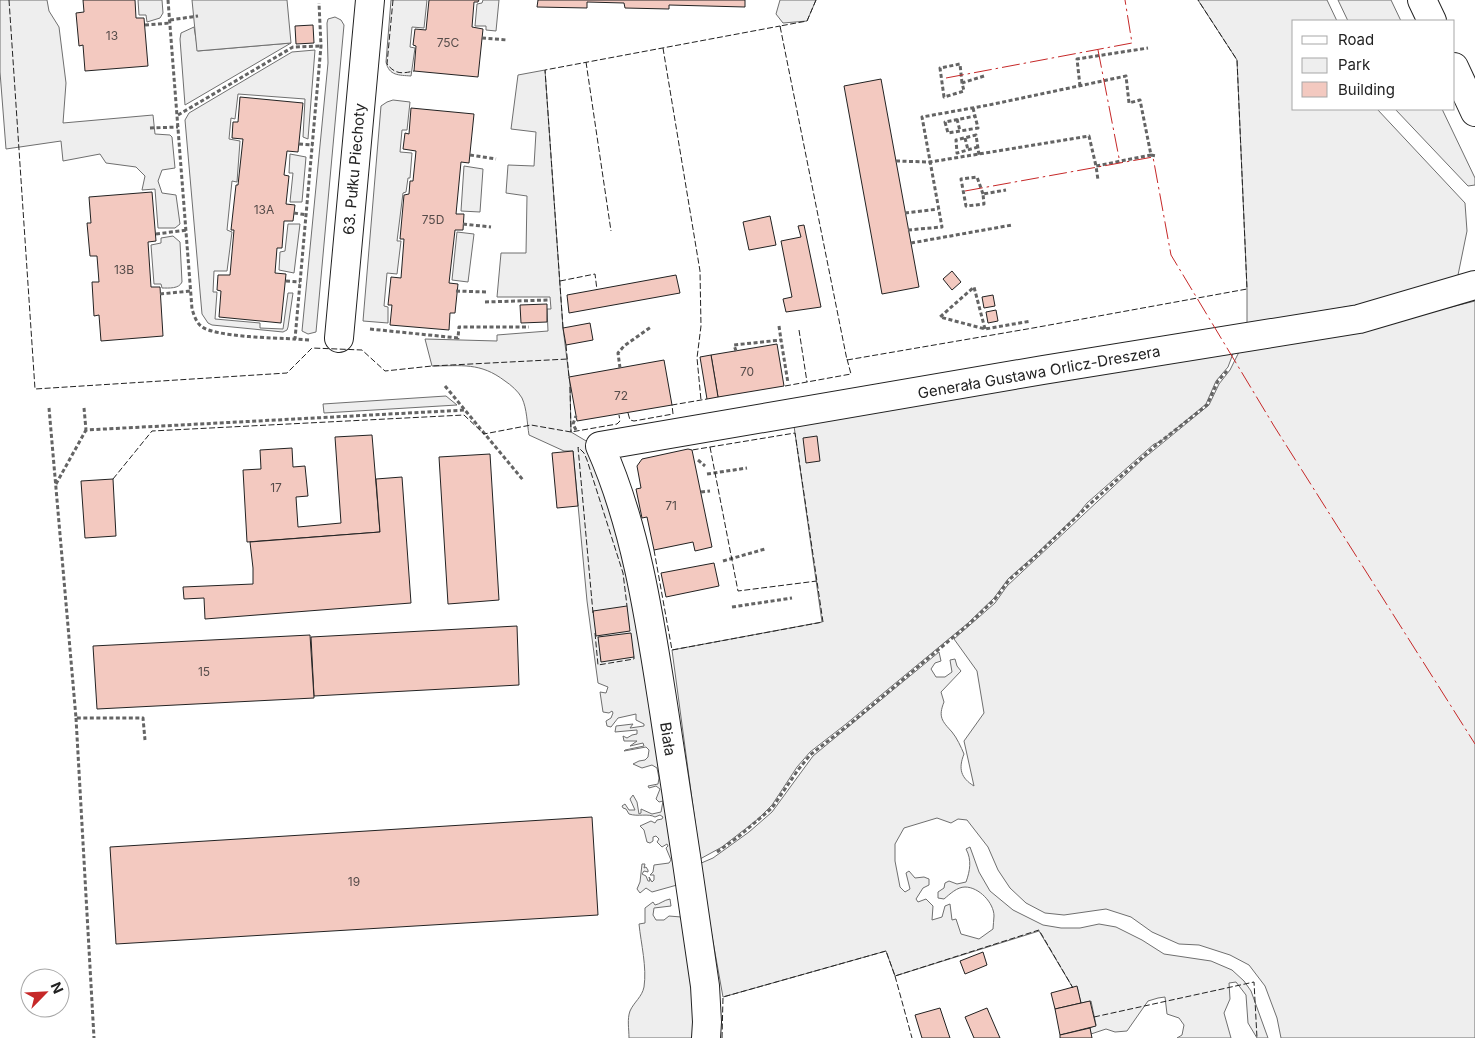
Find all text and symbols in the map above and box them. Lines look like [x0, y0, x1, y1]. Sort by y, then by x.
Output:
legend [1292, 20, 1455, 110]
house number: 13 [106, 28, 118, 43]
text: Road [1338, 30, 1374, 49]
house number: 75C [437, 35, 460, 50]
text: Park [1338, 55, 1371, 74]
text: Building [1338, 80, 1395, 99]
street label: 63. Pułku Piechoty [339, 102, 369, 236]
house number: 13A [254, 202, 274, 217]
house number: 75D [422, 212, 444, 227]
house number: 13B [114, 262, 134, 277]
street label: Generała Gustawa Orlicz-Dreszera [916, 341, 1162, 403]
house number: 70 [740, 364, 754, 379]
house number: 72 [614, 388, 628, 403]
house number: 17 [270, 480, 282, 495]
house number: 71 [665, 498, 677, 513]
house number: 15 [198, 664, 210, 679]
street label: Biała [656, 721, 680, 757]
house number: 19 [348, 874, 360, 889]
north arrow [20, 968, 70, 1018]
text: N [47, 979, 67, 996]

